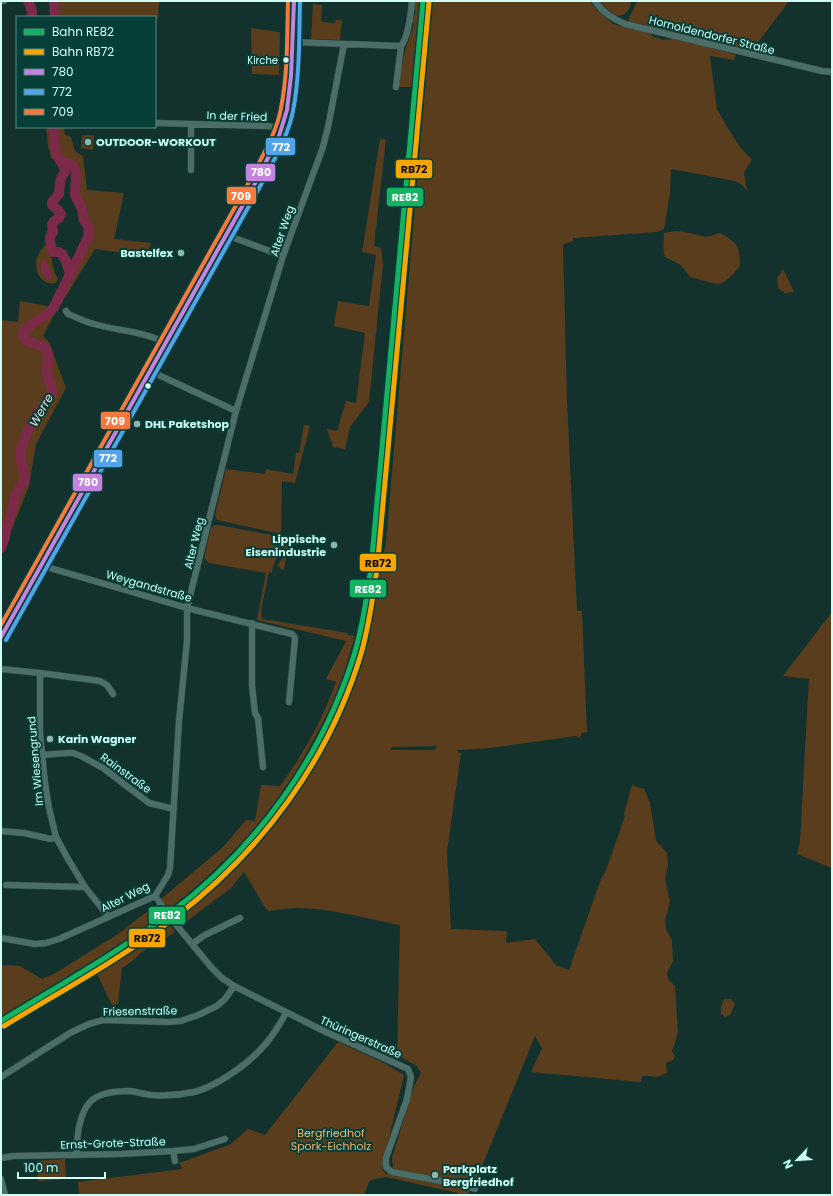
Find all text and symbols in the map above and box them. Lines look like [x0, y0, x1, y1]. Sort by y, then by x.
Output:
street label: Hornoldendorfer Straße [647, 12, 777, 58]
legend [16, 16, 156, 128]
text: Bahn RE82 [52, 23, 114, 40]
text: Bahn RB72 [52, 43, 114, 60]
place label: Kirche [247, 53, 278, 68]
marker: Kirche [281, 55, 291, 65]
text: 780 [52, 63, 74, 80]
text: 772 [52, 83, 72, 100]
text: 709 [52, 103, 74, 120]
street label: In der Fried [206, 107, 268, 125]
place label: OUTDOOR-WORKOUT [96, 134, 216, 150]
marker: OUTDOOR-WORKOUT [83, 137, 93, 147]
line badge: 772 [265, 137, 296, 156]
text: 772 [272, 139, 290, 155]
line badge: RB72 [395, 159, 433, 179]
text: RB72 [401, 161, 427, 177]
line badge: 780 [245, 163, 276, 182]
text: 780 [251, 164, 271, 180]
line badge: 709 [226, 186, 257, 205]
line badge: RE82 [386, 187, 424, 207]
text: 709 [231, 188, 251, 204]
text: RE82 [392, 189, 418, 205]
street label: Alter Weg [266, 203, 298, 259]
place label: Bastelfex [120, 245, 174, 261]
marker: Bastelfex [176, 248, 186, 258]
unlabelled marker [143, 381, 153, 391]
water label: Werre [25, 390, 57, 430]
line badge: 709 [100, 411, 131, 430]
text: 709 [105, 413, 125, 429]
place label: DHL Paketshop [145, 416, 230, 432]
marker: DHL Paketshop [132, 419, 142, 429]
line badge: 772 [93, 449, 123, 468]
text: 772 [99, 450, 117, 466]
line badge: 780 [72, 473, 103, 492]
text: 780 [78, 474, 98, 490]
street label: Alter Weg [180, 515, 208, 571]
place label: Lippische Eisenindustrie [246, 531, 326, 560]
marker: Lippische Eisenindustrie [329, 540, 339, 550]
line badge: RB72 [359, 553, 397, 572]
text: RB72 [365, 555, 391, 571]
street label: Weygandstraße [104, 566, 194, 606]
line badge: RE82 [349, 579, 387, 598]
text: RE82 [355, 581, 381, 597]
street label: Im Wiesengrund [23, 716, 47, 806]
place label: Karin Wagner [58, 731, 137, 747]
marker: Karin Wagner [45, 734, 55, 744]
street label: Rainstraße [97, 749, 155, 797]
street label: Alter Weg [98, 878, 152, 916]
line badge: RE82 [148, 906, 186, 925]
text: RE82 [154, 907, 180, 923]
line badge: RB72 [128, 928, 166, 948]
text: RB72 [134, 930, 160, 946]
street label: Friesenstraße [103, 1002, 177, 1020]
street label: Thüringerstraße [318, 1012, 405, 1062]
park label: Bergfriedhof Spork-Eichholz [291, 1125, 371, 1154]
street label: Ernst-Grote-Straße [60, 1133, 166, 1153]
north arrow [777, 1140, 817, 1180]
scale bar [18, 1154, 105, 1180]
text: N [779, 1157, 797, 1171]
text: 100 m [24, 1159, 58, 1176]
place label: Parkplatz Bergfriedhof [443, 1161, 514, 1190]
marker: Parkplatz Bergfriedhof [430, 1170, 440, 1180]

